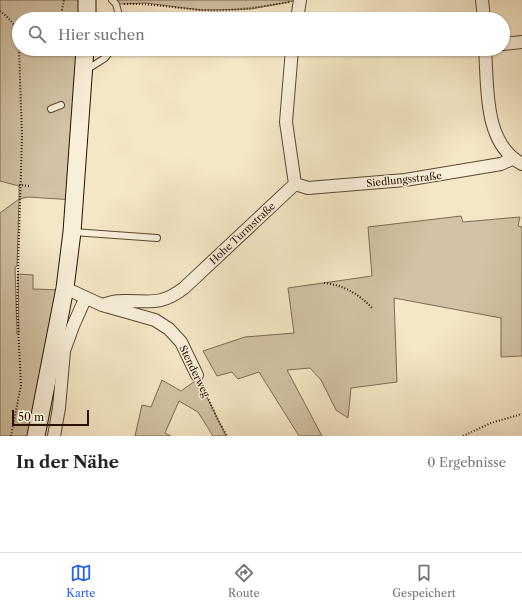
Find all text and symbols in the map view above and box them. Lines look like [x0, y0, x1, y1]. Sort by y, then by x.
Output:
search box [12, 12, 510, 56]
icon: search [26, 23, 48, 45]
text: Hier suchen [58, 25, 145, 44]
street label: Siedlungsstraße [366, 169, 443, 190]
street label: Hohe Turmstraße [207, 199, 278, 267]
street label: Stenderweg [176, 343, 213, 400]
scale bar [12, 408, 89, 427]
text: 50 m [18, 410, 44, 424]
text: In der Nähe [16, 452, 119, 472]
text: 0 Ergebnisse [427, 454, 506, 470]
tab: Karte [66, 562, 95, 600]
tab: Route [228, 562, 260, 600]
tab: Gespeichert [392, 562, 456, 600]

